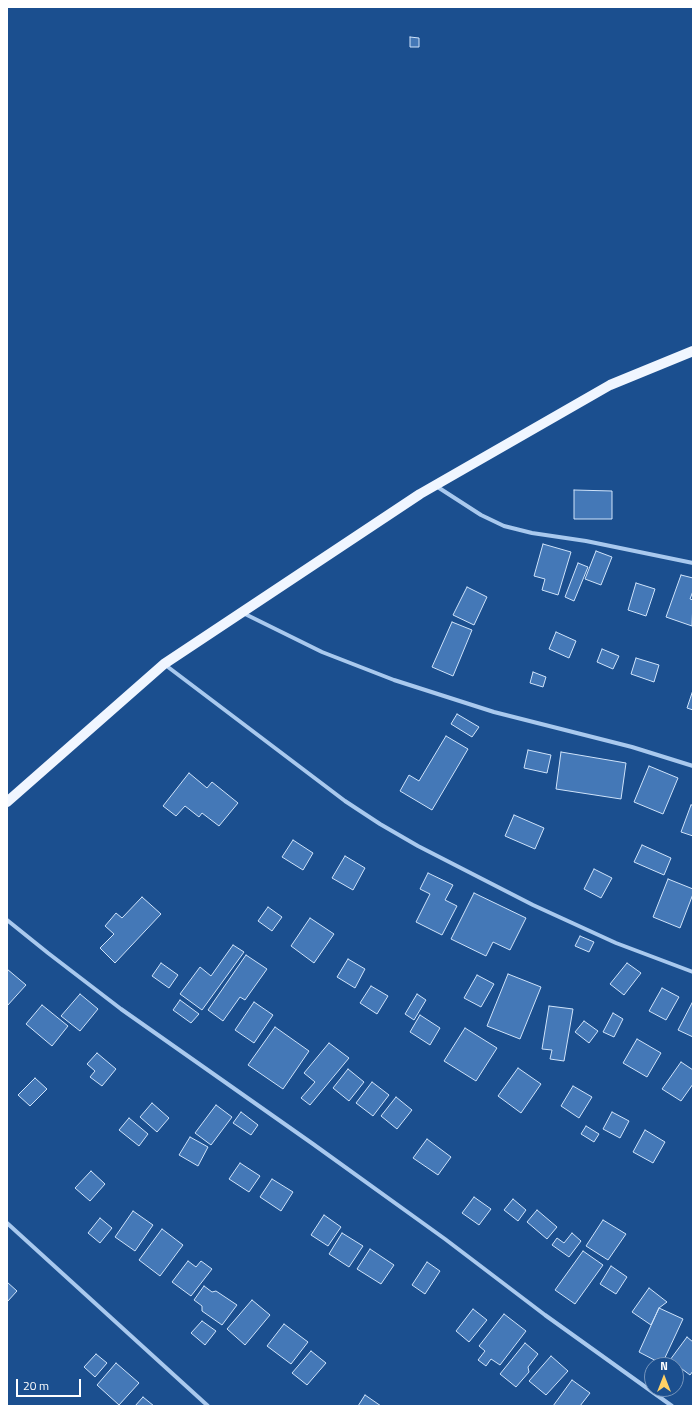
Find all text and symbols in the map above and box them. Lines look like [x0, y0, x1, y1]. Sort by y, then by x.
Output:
north arrow [644, 1357, 684, 1397]
text: N [660, 1358, 668, 1374]
scale bar [18, 1371, 83, 1397]
text: 20 m [23, 1376, 49, 1395]

